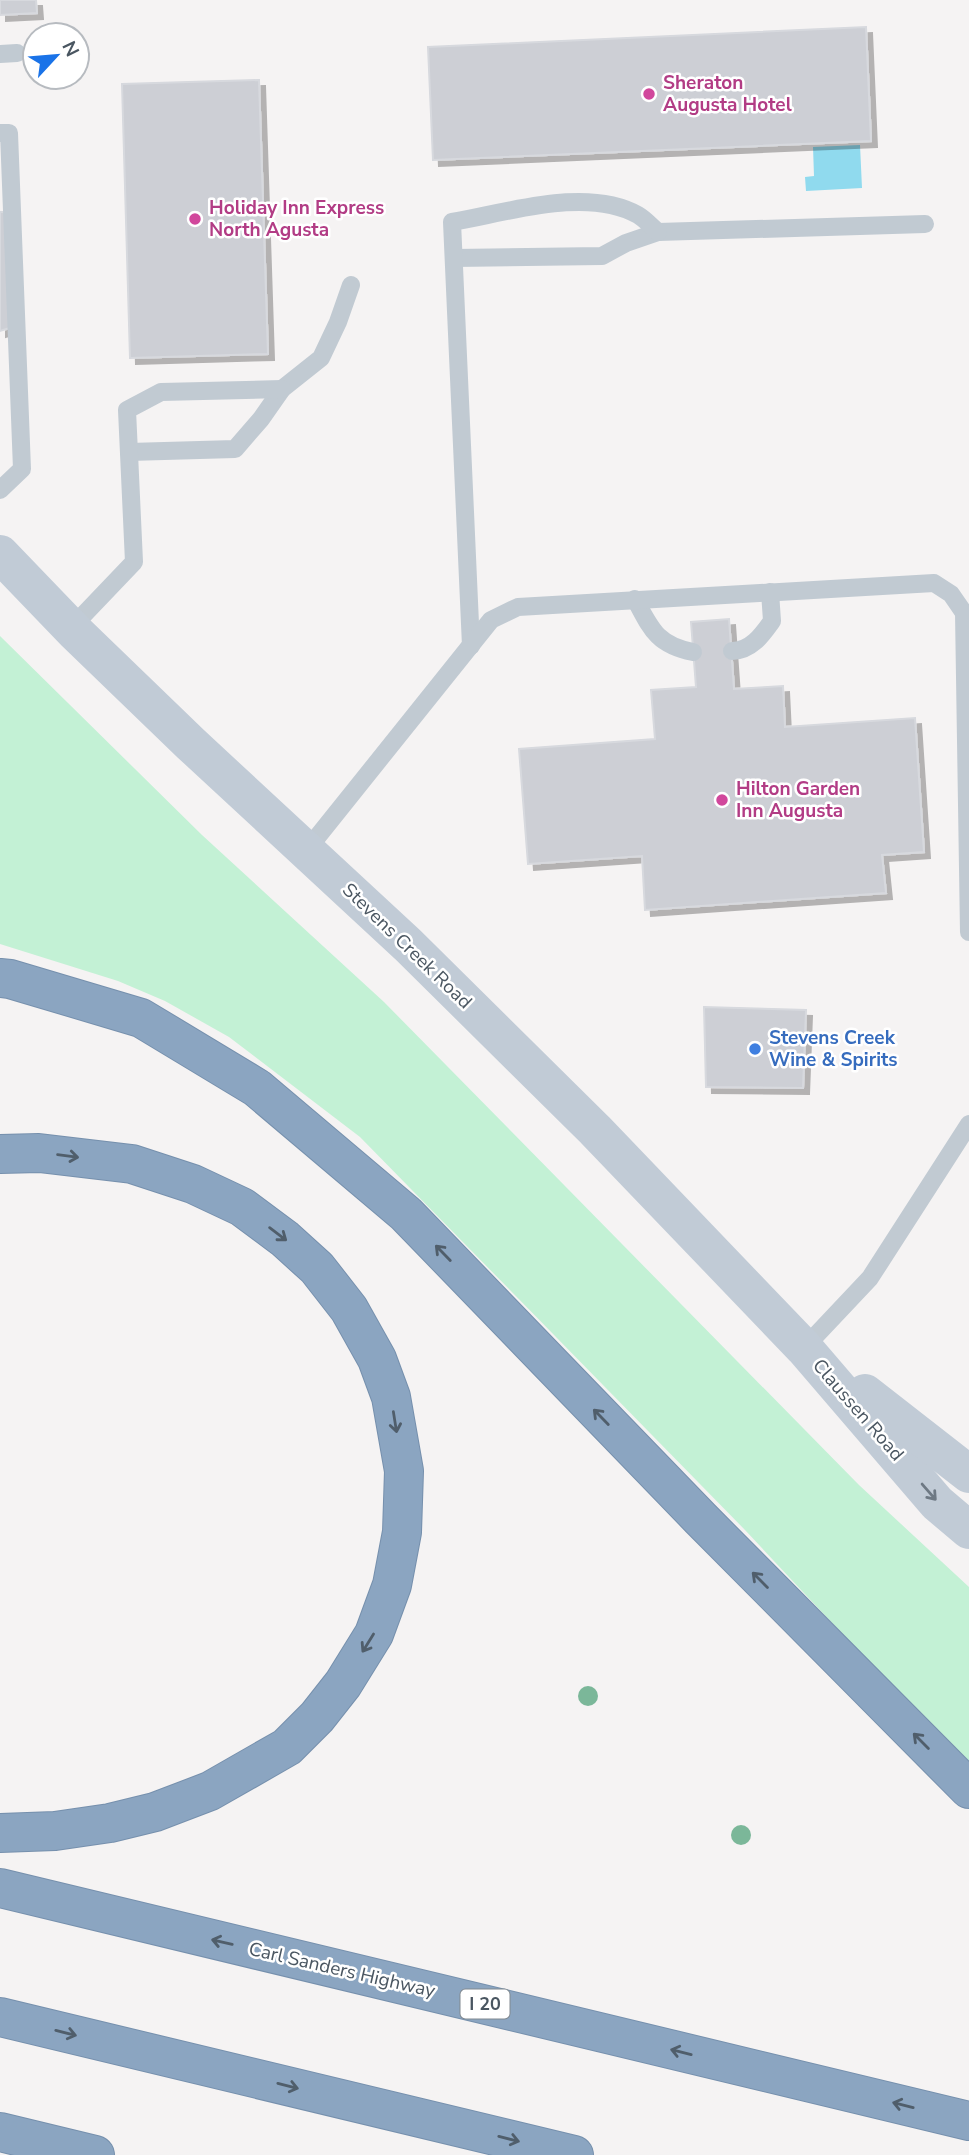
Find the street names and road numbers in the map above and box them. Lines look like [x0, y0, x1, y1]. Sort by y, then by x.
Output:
street label: Stevens Creek Road [336, 877, 478, 1015]
street label: Claussen Road [806, 1353, 910, 1467]
street label: Carl Sanders Highway [246, 1936, 438, 2004]
road number: I 20 [461, 1990, 510, 2018]

